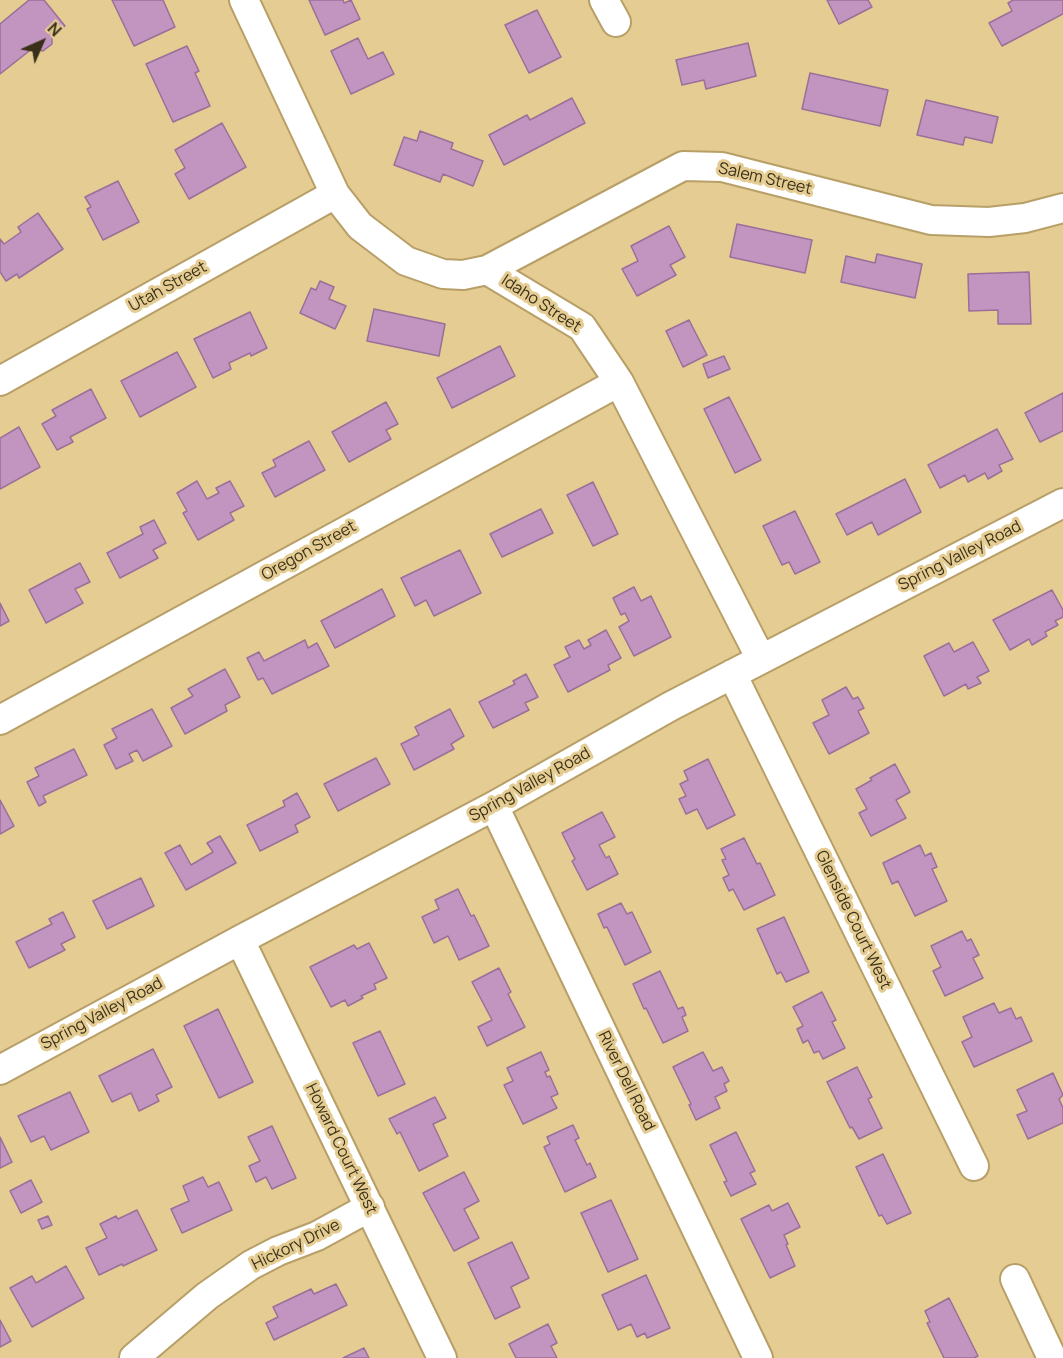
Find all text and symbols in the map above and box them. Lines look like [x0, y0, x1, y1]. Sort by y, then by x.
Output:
north arrow [12, 12, 72, 72]
text: N [43, 17, 67, 41]
street label: Salem Street [716, 159, 814, 199]
street label: Utah Street [126, 258, 210, 316]
street label: Idaho Street [498, 271, 584, 337]
street label: Oregon Street [258, 517, 360, 585]
street label: Spring Valley Road [895, 517, 1025, 595]
street label: Spring Valley Road [466, 744, 594, 826]
street label: Glenside Court West [811, 848, 895, 992]
street label: Spring Valley Road [38, 974, 166, 1054]
street label: River Dell Road [594, 1028, 658, 1134]
street label: Howard Court West [301, 1081, 381, 1217]
street label: Hickory Drive [249, 1215, 343, 1275]

